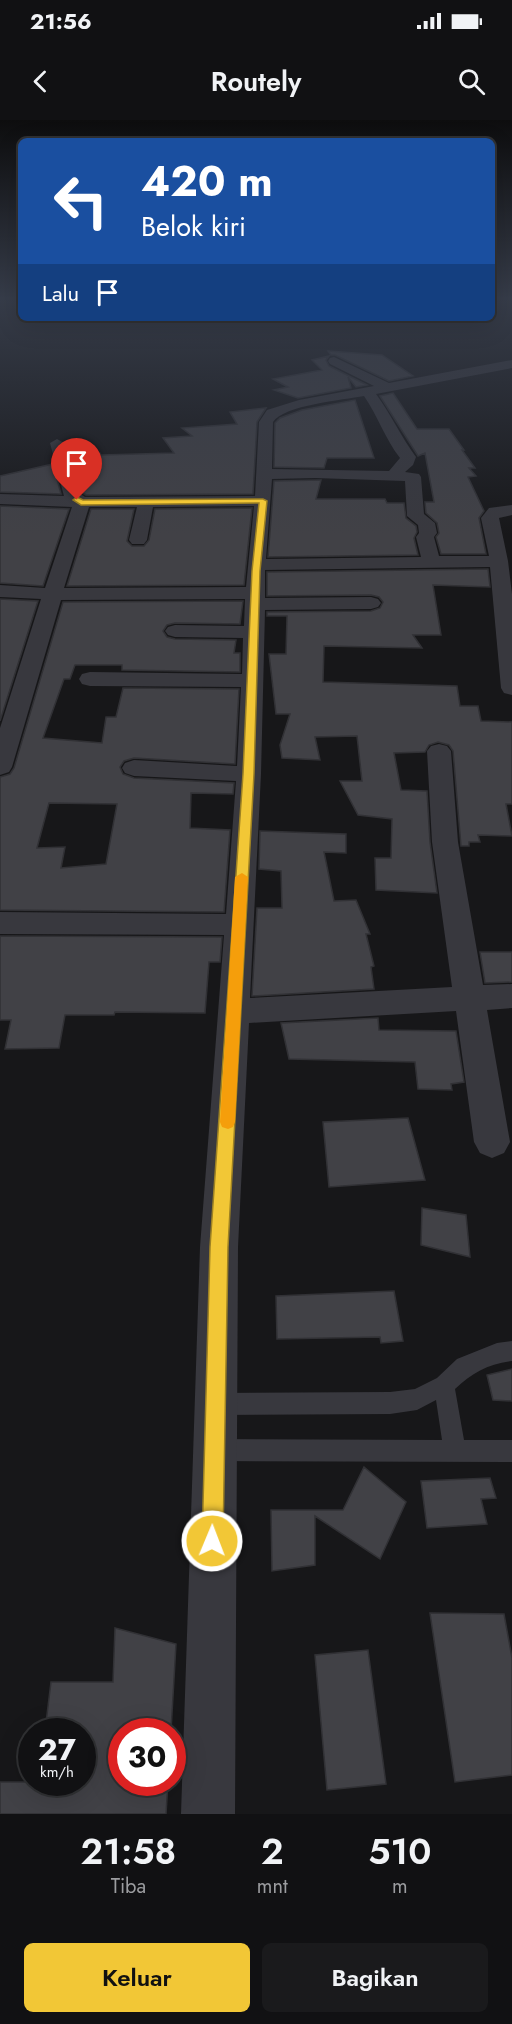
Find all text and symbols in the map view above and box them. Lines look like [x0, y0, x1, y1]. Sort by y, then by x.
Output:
text: 21:56 [30, 5, 92, 37]
text: Routely [211, 62, 301, 101]
icon: back [24, 65, 57, 98]
icon: search [455, 65, 488, 98]
text: 420 m [141, 151, 273, 212]
icon: left [42, 162, 120, 240]
text: Belok kiri [141, 207, 246, 246]
icon: arrive [91, 276, 124, 309]
text: Lalu [42, 277, 79, 309]
pin [51, 438, 102, 500]
icon: arrive [60, 447, 93, 480]
position arrow [180, 1509, 244, 1573]
speed limit sign: 30 [108, 1718, 186, 1796]
text: 27 [38, 1728, 76, 1771]
text: km/h [40, 1761, 74, 1783]
text: 21:58 [81, 1825, 176, 1877]
text: 2 [261, 1825, 284, 1877]
text: 510 [368, 1825, 431, 1877]
text: Tiba [111, 1872, 146, 1901]
text: mnt [257, 1872, 288, 1901]
text: m [392, 1872, 408, 1901]
button: Keluar [24, 1943, 250, 2012]
button: Bagikan [262, 1943, 488, 2012]

